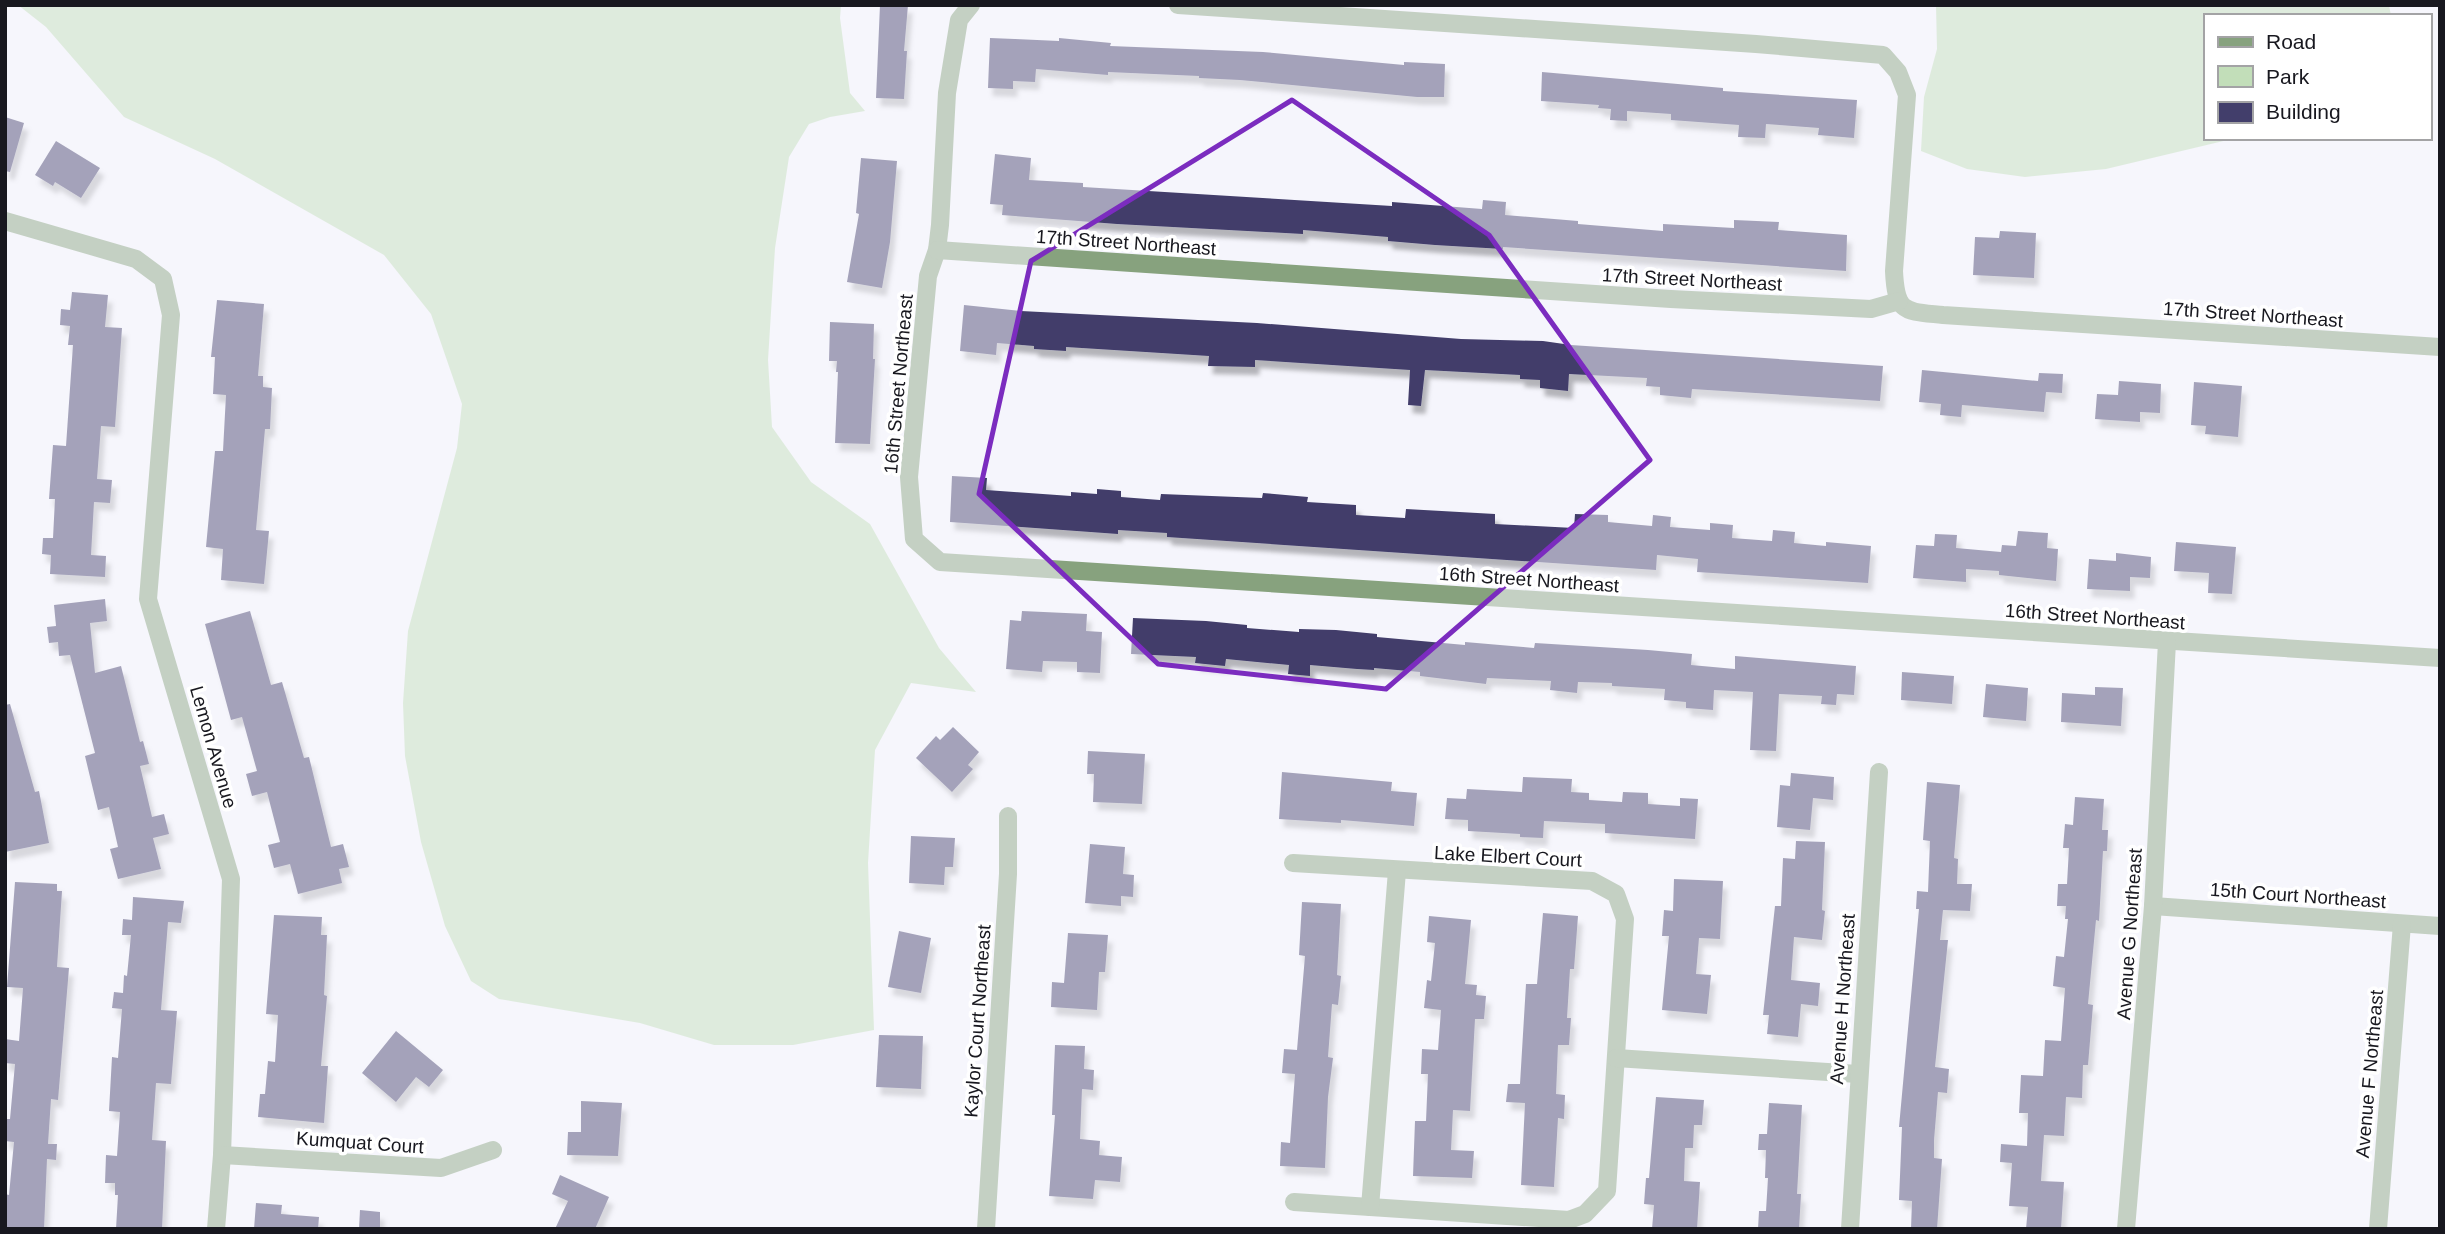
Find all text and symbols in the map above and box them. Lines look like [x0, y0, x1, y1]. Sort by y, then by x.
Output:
legend [2204, 14, 2431, 140]
text: Road [2266, 30, 2316, 53]
text: Park [2266, 65, 2310, 88]
text: Building [2266, 100, 2341, 123]
street label: 17th Street Northeast [1035, 226, 1217, 259]
street label: 17th Street Northeast [1601, 264, 1783, 295]
street label: 16th Street Northeast [880, 292, 917, 475]
street label: 17th Street Northeast [2162, 298, 2344, 331]
street label: 16th Street Northeast [1438, 563, 1620, 596]
street label: 16th Street Northeast [2004, 600, 2186, 633]
street label: Lemon Avenue [186, 683, 241, 811]
street label: Lake Elbert Court [1434, 842, 1583, 871]
street label: Avenue G Northeast [2113, 847, 2146, 1020]
street label: 15th Court Northeast [2209, 879, 2387, 912]
street label: Avenue H Northeast [1826, 912, 1859, 1085]
street label: Kaylor Court Northeast [960, 923, 995, 1118]
street label: Avenue F Northeast [2352, 988, 2387, 1159]
street label: Kumquat Court [295, 1128, 425, 1157]

